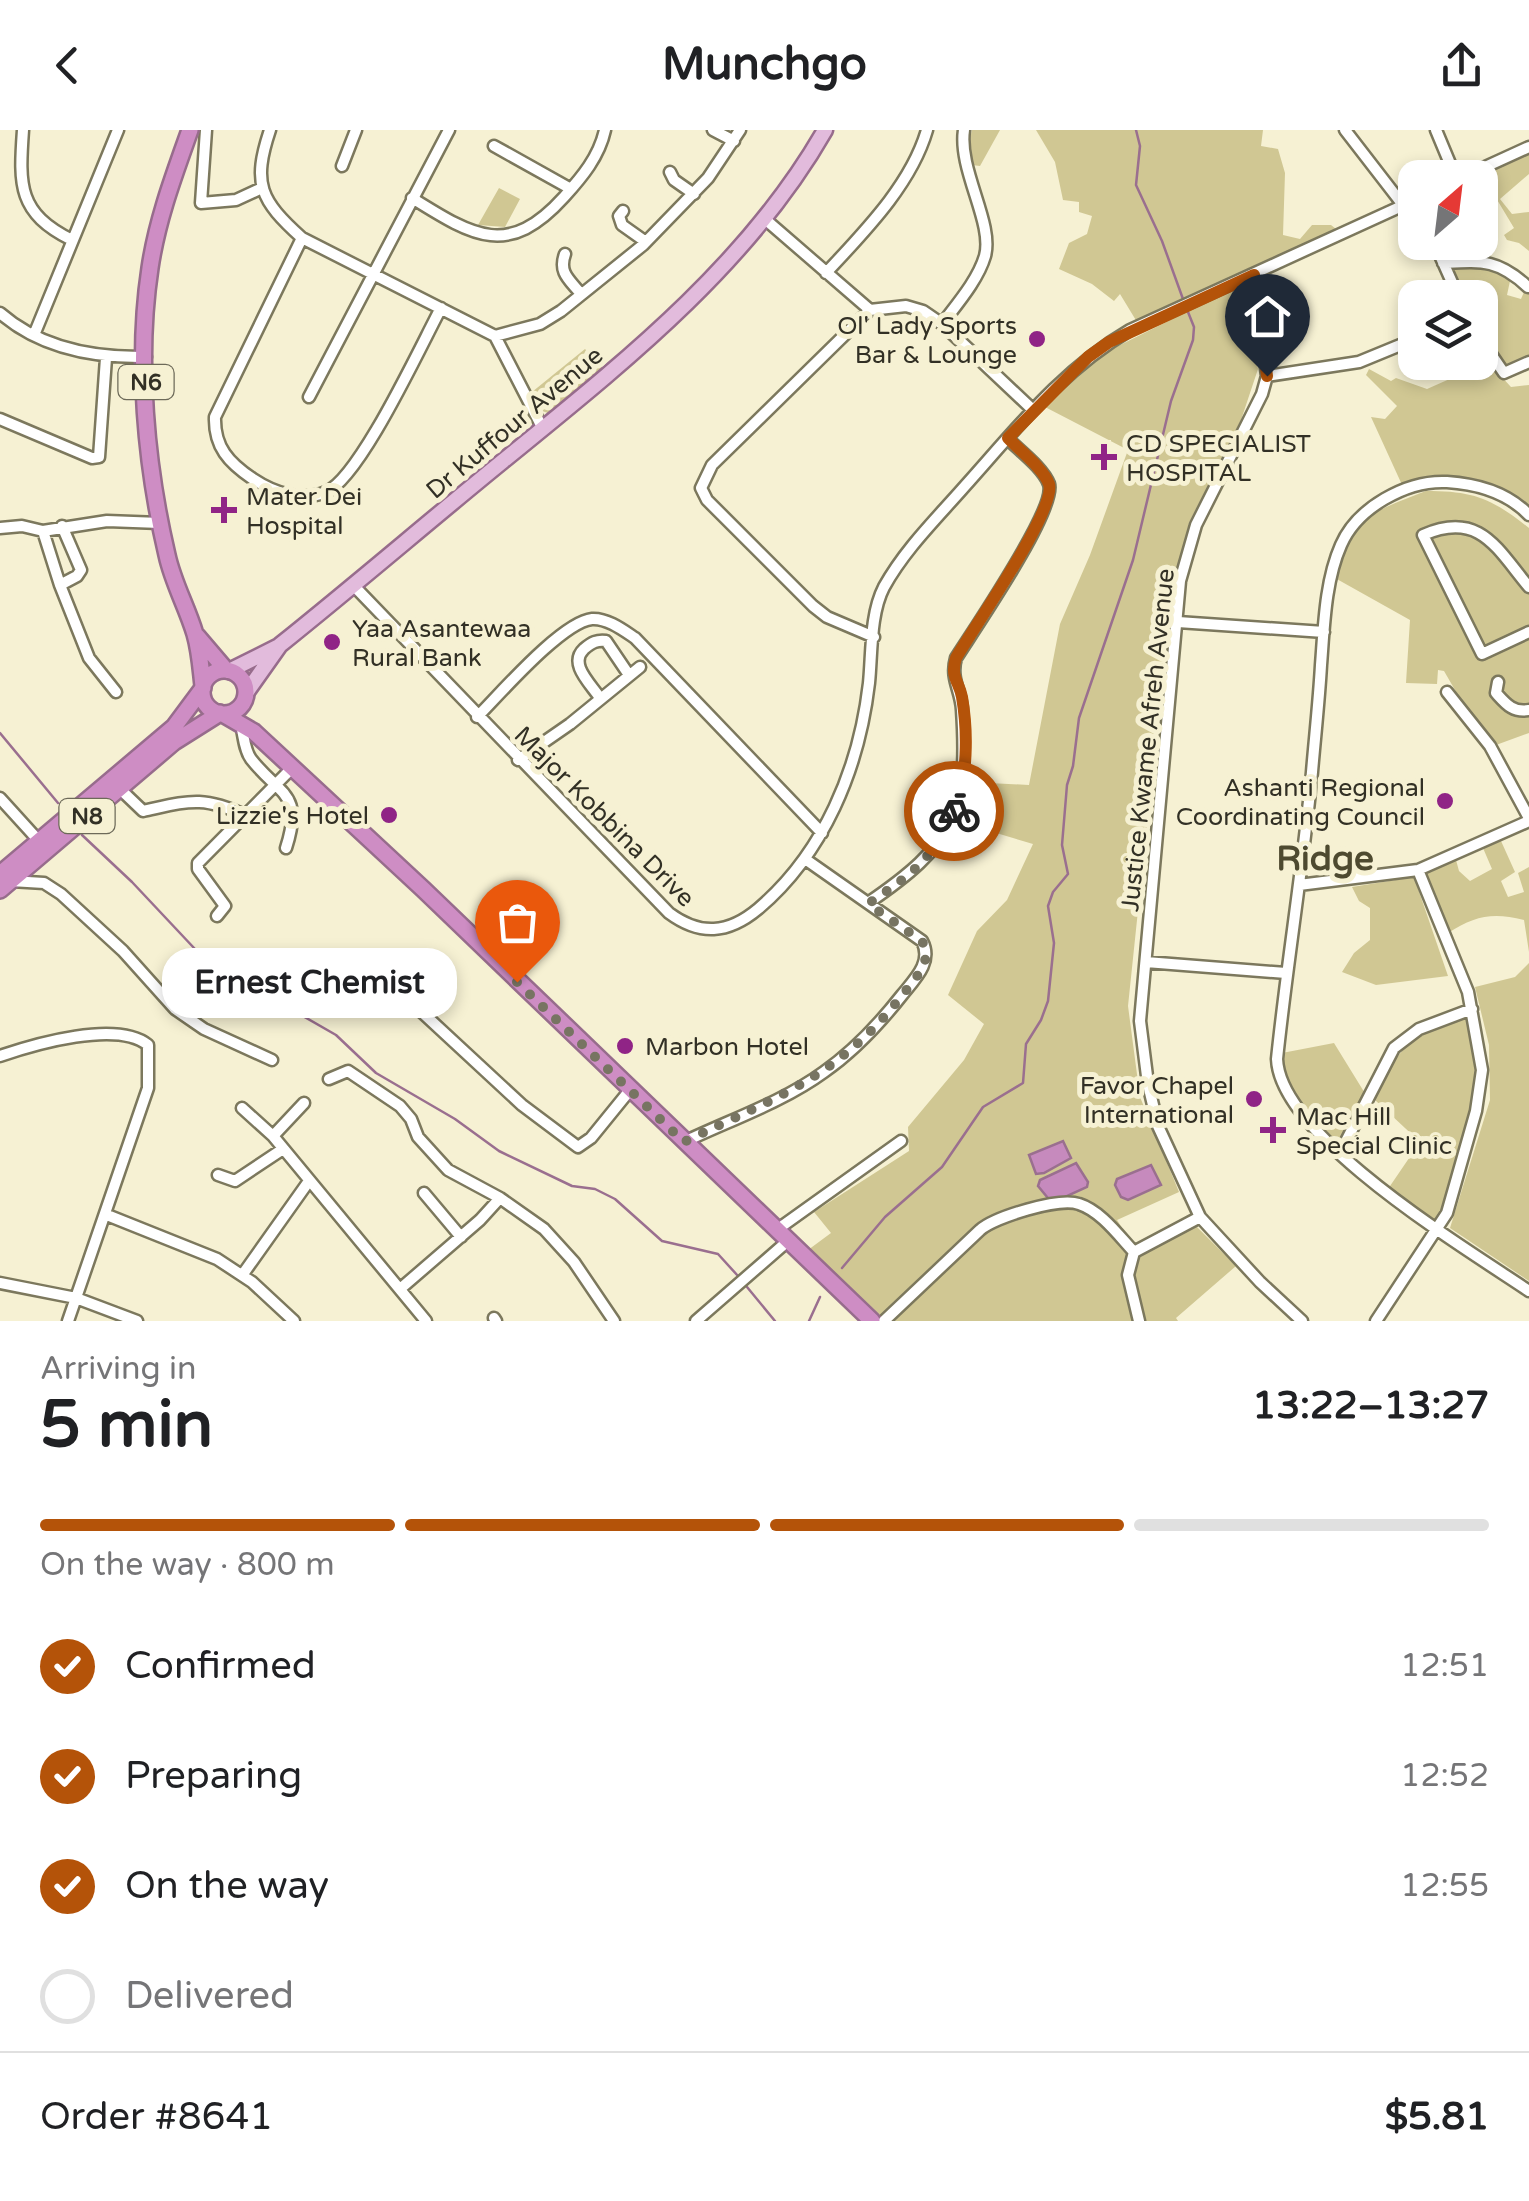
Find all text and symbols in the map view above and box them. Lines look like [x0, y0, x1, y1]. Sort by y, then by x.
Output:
icon: back [40, 38, 95, 93]
text: Munchgo [662, 38, 867, 92]
icon: share [1434, 38, 1489, 93]
north arrow [1398, 160, 1498, 260]
map controls [1398, 160, 1498, 380]
pin [1225, 274, 1310, 377]
button: layers [1398, 280, 1498, 380]
icon: home [1240, 289, 1295, 344]
place label: Ol' Lady Sports Bar & Lounge [837, 311, 1017, 370]
marker: Ol' Lady Sports Bar & Lounge [1026, 328, 1048, 350]
street label: Dr Kuffour Avenue [420, 340, 609, 505]
road number: N6 [118, 365, 174, 399]
place label: CD SPECIALIST HOSPITAL [1126, 429, 1311, 488]
marker: CD SPECIALIST HOSPITAL [1091, 444, 1117, 470]
place label: Mater Dei Hospital [246, 482, 362, 541]
marker: Mater Dei Hospital [211, 497, 237, 523]
street label: Justice Kwame Afreh Avenue [1115, 567, 1181, 913]
place label: Yaa Asantewaa Rural Bank [352, 614, 531, 673]
marker: Yaa Asantewaa Rural Bank [321, 631, 343, 653]
street label: Major Kobbina Drive [508, 720, 701, 913]
courier [904, 761, 1004, 861]
place label: Ashanti Regional Coordinating Council [1176, 773, 1425, 832]
icon: bike [927, 784, 982, 839]
marker: Ashanti Regional Coordinating Council [1434, 790, 1456, 812]
road number: N8 [59, 799, 114, 833]
place label: Lizzie's Hotel [216, 801, 369, 831]
marker: Lizzie's Hotel [378, 804, 400, 826]
district label: Ridge [1276, 838, 1374, 880]
pin [475, 880, 560, 983]
icon: bag [490, 895, 545, 950]
callout: Ernest Chemist [162, 947, 457, 1017]
text: Ernest Chemist [194, 964, 425, 1002]
place label: Marbon Hotel [645, 1032, 809, 1062]
marker: Marbon Hotel [614, 1035, 636, 1057]
place label: Favor Chapel International [1080, 1071, 1234, 1130]
marker: Favor Chapel International [1243, 1088, 1265, 1110]
place label: Mac Hill Special Clinic [1296, 1102, 1452, 1161]
marker: Mac Hill Special Clinic [1260, 1117, 1286, 1143]
text: Arriving in [40, 1350, 197, 1388]
text: 13:22–13:27 [1252, 1383, 1489, 1429]
text: 5 min [40, 1386, 213, 1465]
text: On the way · 800 m [40, 1546, 335, 1584]
icon: check [40, 1639, 95, 1694]
text: Confirmed [125, 1643, 316, 1689]
text: 12:51 [1400, 1647, 1489, 1685]
icon: check [40, 1749, 95, 1804]
text: Preparing [125, 1753, 302, 1799]
text: 12:52 [1400, 1757, 1489, 1795]
icon: check [40, 1859, 95, 1914]
text: On the way [125, 1863, 329, 1909]
text: 12:55 [1400, 1867, 1489, 1905]
text: Delivered [125, 1973, 294, 2019]
text: Order #8641 [40, 2094, 273, 2140]
text: $5.81 [1385, 2094, 1489, 2140]

